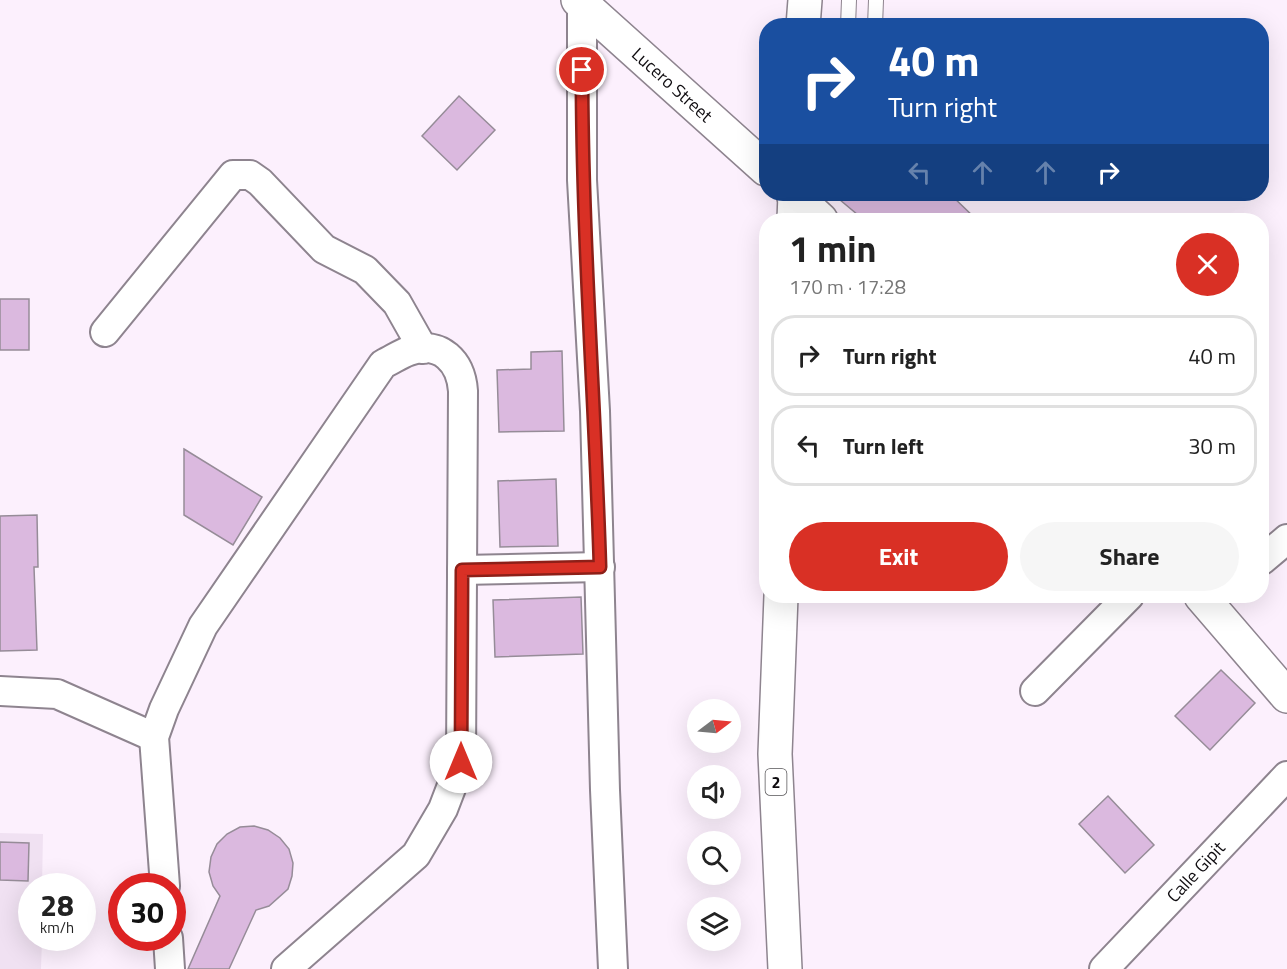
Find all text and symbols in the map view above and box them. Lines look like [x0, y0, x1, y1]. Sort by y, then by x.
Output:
text: 40 m [888, 28, 980, 92]
street label: Lucero Street [626, 41, 719, 129]
icon: right [789, 42, 867, 120]
pin [556, 44, 607, 95]
icon: arrive [565, 53, 598, 86]
text: Turn right [888, 86, 997, 127]
icon: left [903, 156, 936, 189]
icon: ahead [966, 156, 999, 189]
icon: ahead [1029, 156, 1062, 189]
icon: right [1092, 156, 1125, 189]
text: 1 min [789, 221, 876, 276]
button: close [1176, 233, 1239, 296]
text: 170 m · 17:28 [789, 271, 906, 302]
icon: right [792, 339, 825, 372]
text: Turn right [843, 339, 937, 373]
text: 40 m [1188, 339, 1236, 373]
icon: left [792, 429, 825, 462]
text: Turn left [843, 429, 924, 463]
text: 30 m [1188, 429, 1236, 463]
button: Exit [789, 522, 1008, 591]
button: Share [1020, 522, 1239, 591]
north arrow [687, 699, 741, 753]
map controls [687, 699, 741, 951]
position arrow [429, 730, 493, 794]
button: sound [687, 765, 741, 819]
road number: 2 [766, 769, 786, 795]
button: search [687, 831, 741, 885]
street label: Calle Gipit [1160, 835, 1232, 908]
speed limit sign: 30 [108, 873, 186, 951]
text: 28 [40, 882, 74, 928]
button: layers [687, 897, 741, 951]
text: km/h [40, 916, 74, 939]

